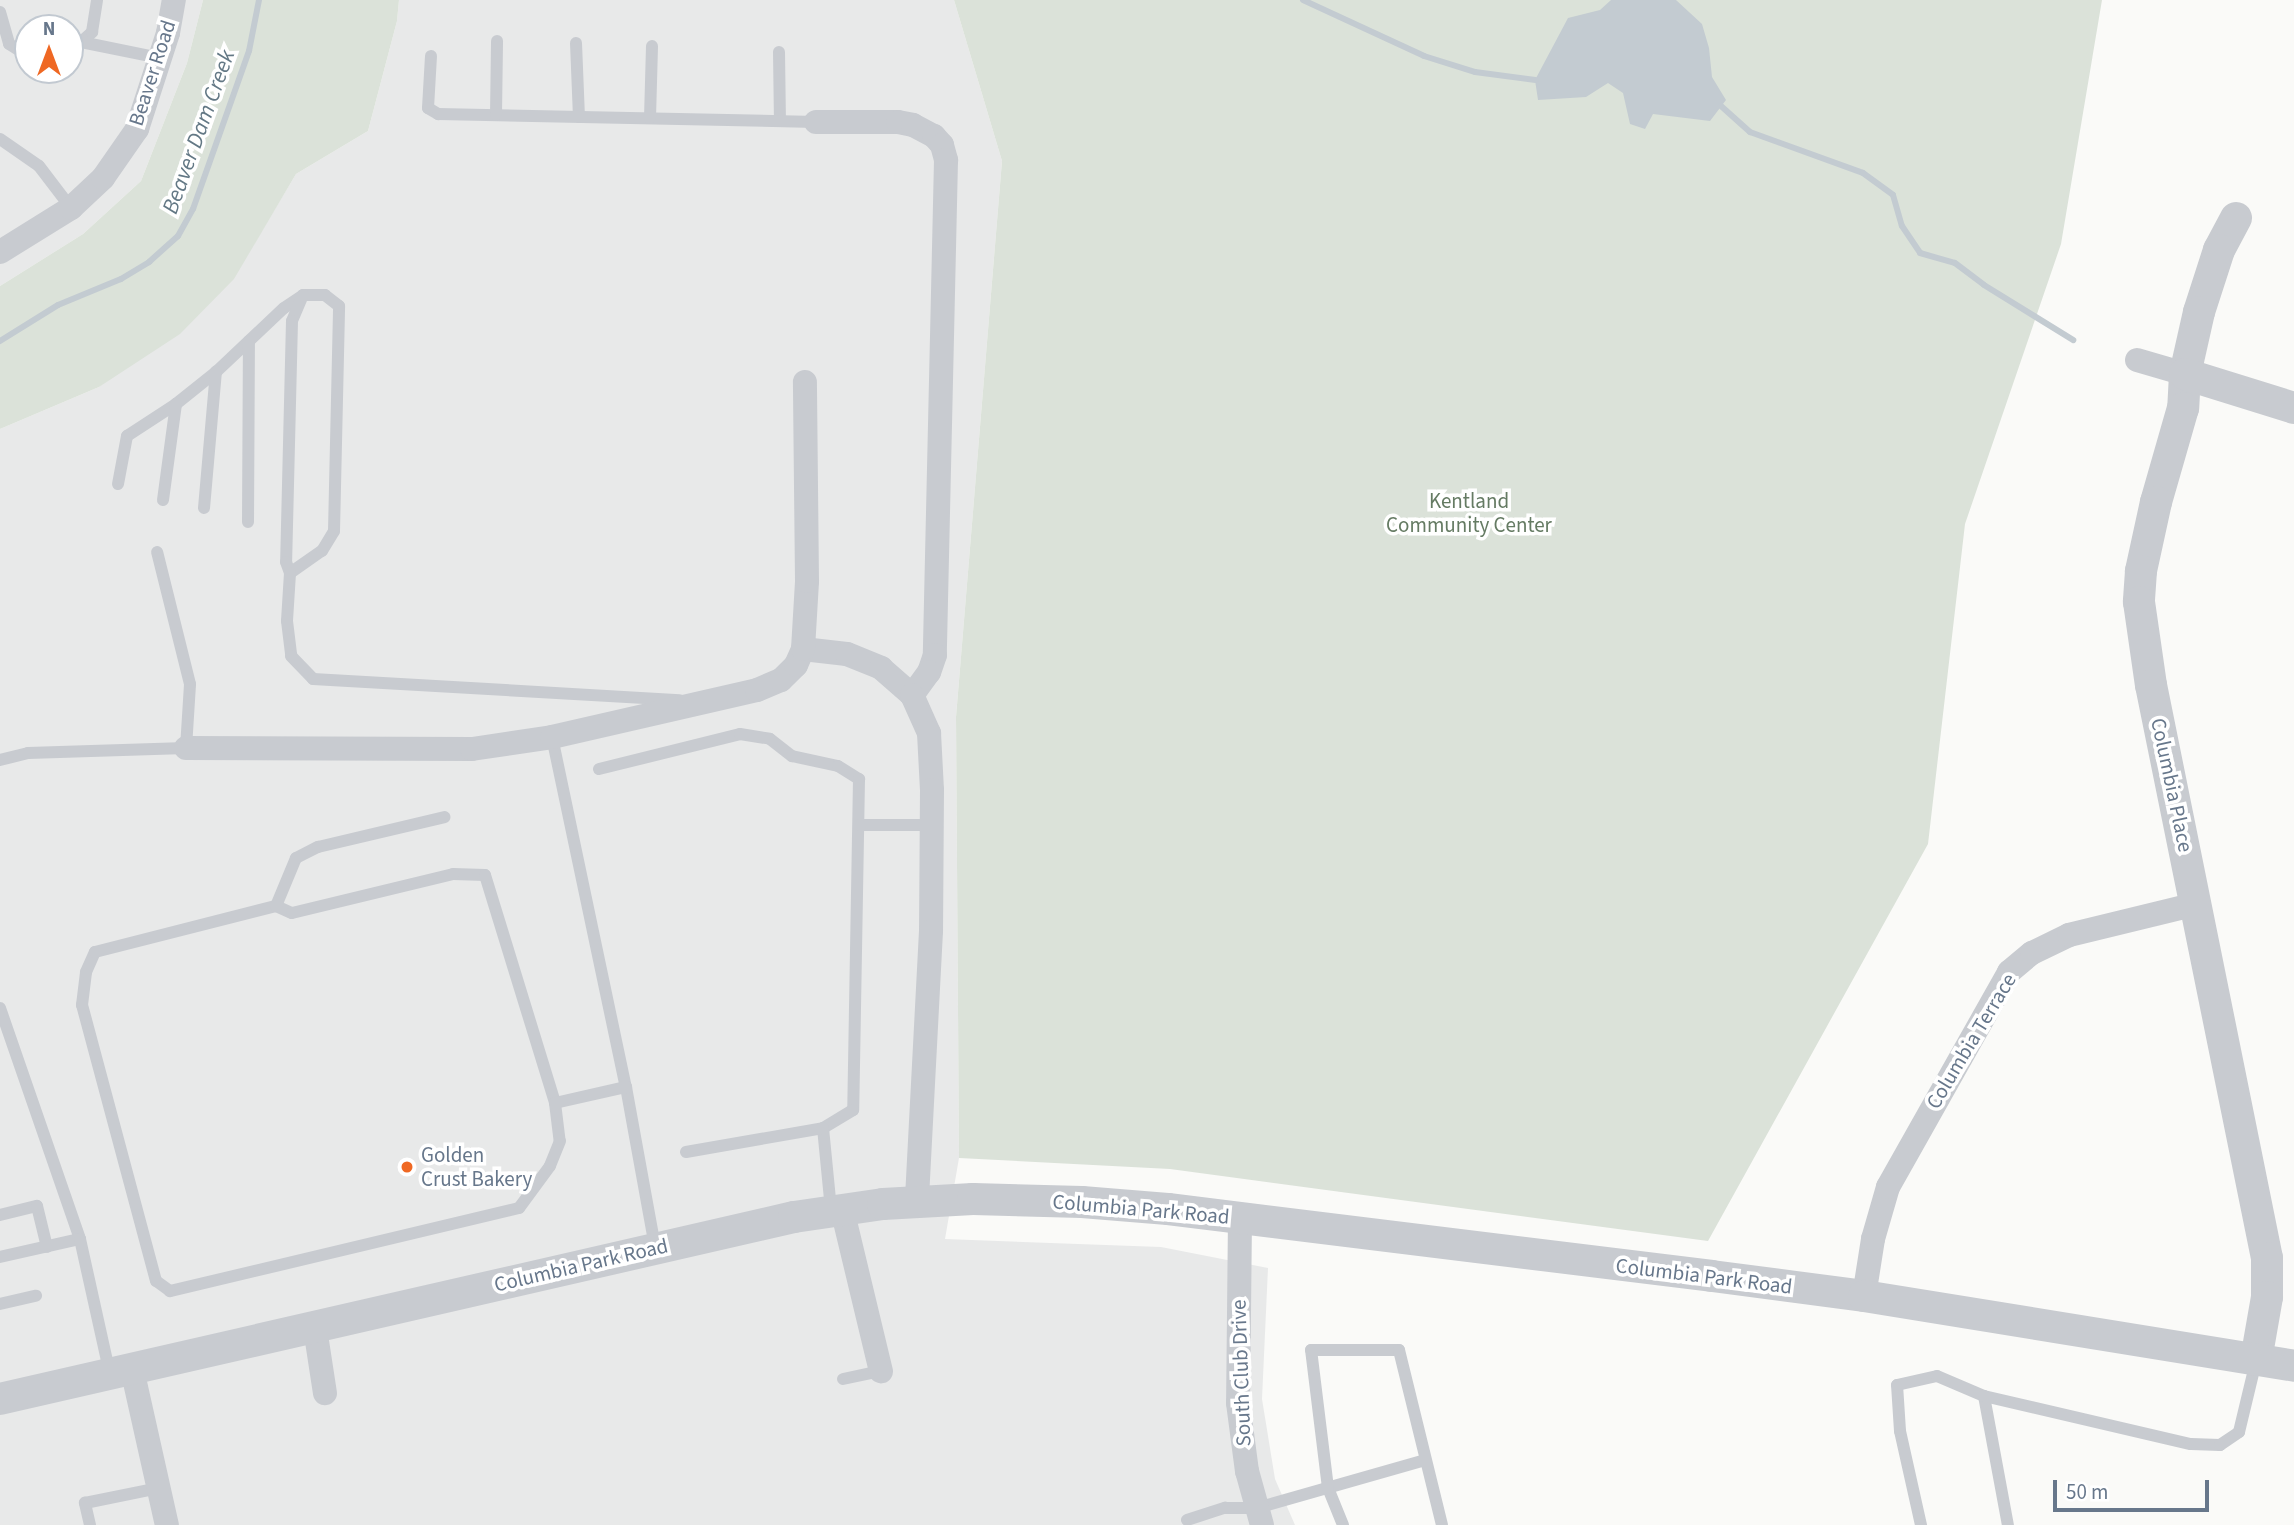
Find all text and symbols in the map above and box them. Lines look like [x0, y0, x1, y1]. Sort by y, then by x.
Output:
north arrow [14, 14, 84, 84]
text: N [43, 16, 55, 43]
street label: Beaver Road [123, 17, 181, 129]
water label: Beaver Dam Creek [157, 46, 241, 218]
park label: Kentland Community Center [1386, 488, 1552, 538]
street label: Columbia Place [2145, 716, 2199, 854]
street label: Columbia Terrace [1921, 969, 2021, 1113]
place label: Golden Crust Bakery [421, 1142, 532, 1192]
marker: Golden Crust Bakery [399, 1159, 415, 1175]
street label: Columbia Park Road [1051, 1189, 1231, 1229]
street label: Columbia Park Road [492, 1233, 670, 1297]
street label: Columbia Park Road [1614, 1253, 1794, 1299]
street label: South Club Drive [1226, 1299, 1256, 1447]
scale bar [2056, 1466, 2212, 1510]
text: 50 m [2066, 1477, 2108, 1507]

